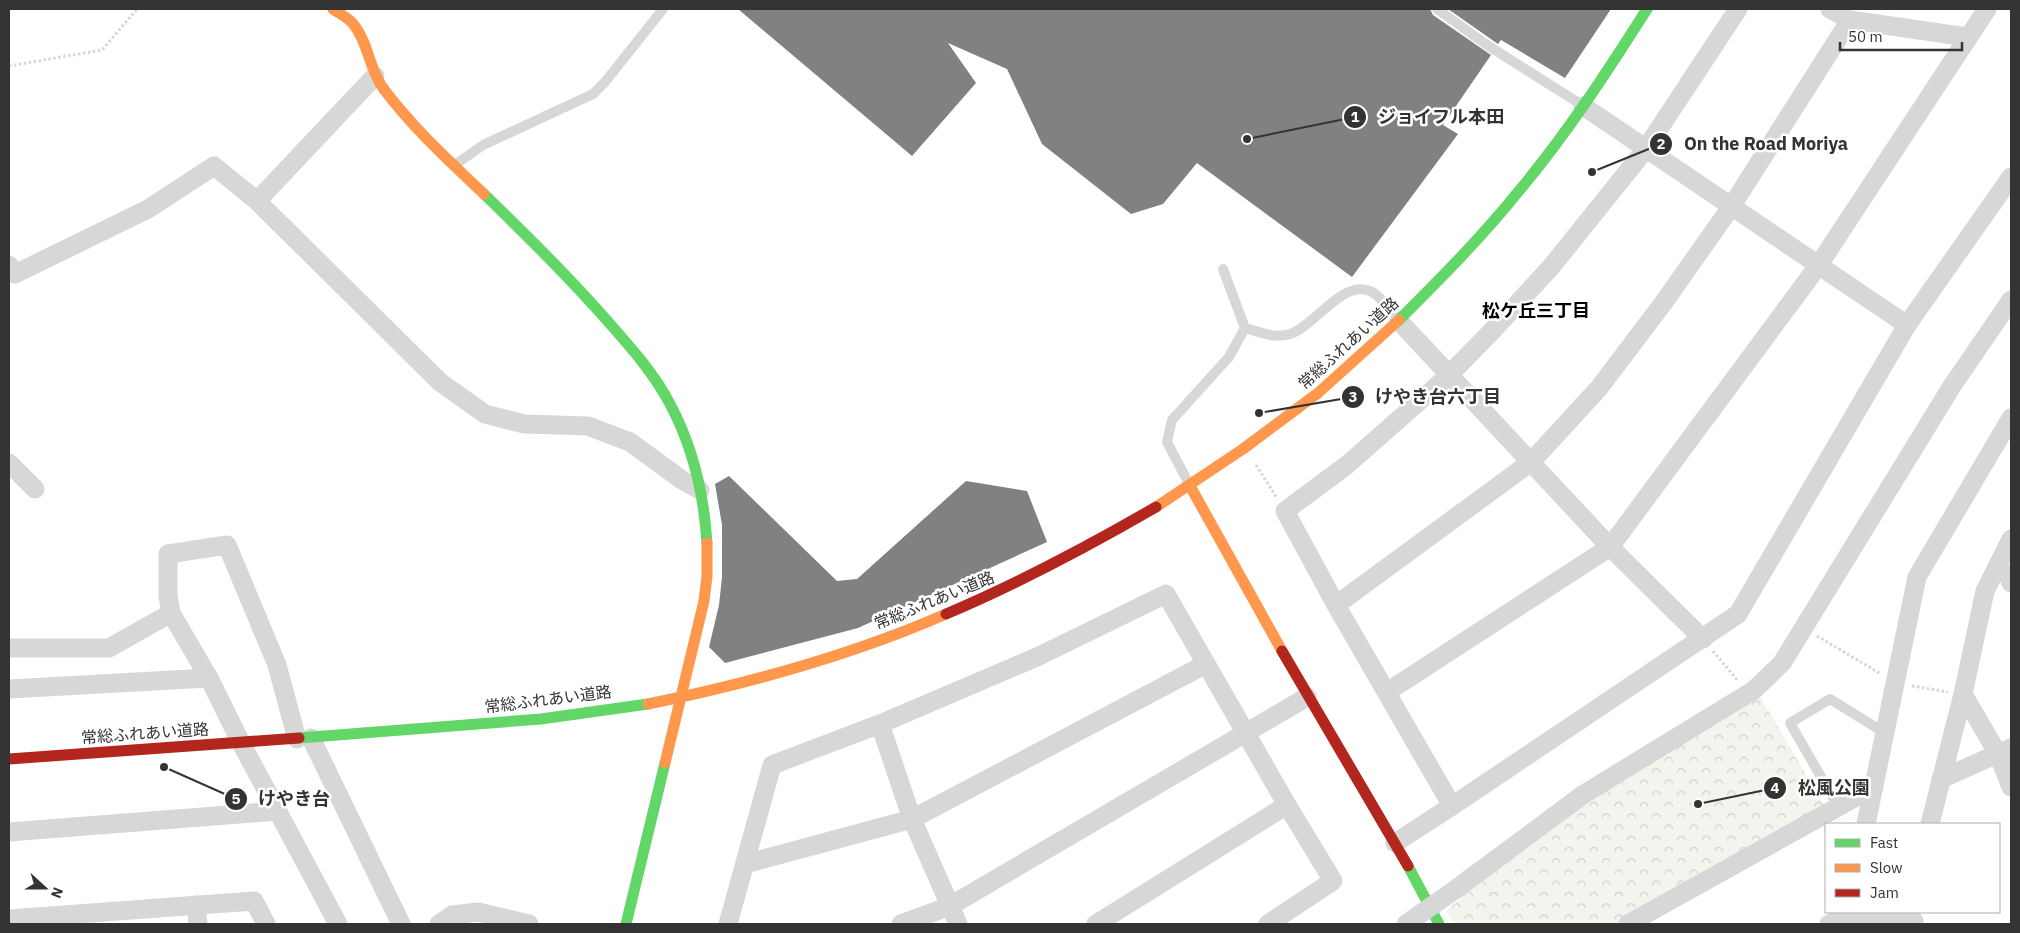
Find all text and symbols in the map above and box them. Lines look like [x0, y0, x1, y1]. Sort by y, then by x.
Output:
scale bar [1840, 20, 1962, 52]
text: 50 m [1848, 27, 1883, 46]
callout: ジョイフル本田 [1343, 101, 1514, 134]
text: ジョイフル本田 [1378, 105, 1504, 128]
text: 1 [1350, 107, 1360, 126]
callout: On the Road Moriya [1649, 128, 1858, 161]
text: On the Road Moriya [1684, 132, 1848, 155]
text: 2 [1656, 134, 1666, 153]
street label: 常総ふれあい道路 [1294, 293, 1402, 393]
district label: 松ケ丘三丁目 [1482, 299, 1590, 322]
callout: けやき台六丁目 [1340, 381, 1511, 414]
text: けやき台六丁目 [1375, 385, 1501, 408]
text: 3 [1348, 387, 1358, 406]
street label: 常総ふれあい道路 [871, 567, 997, 633]
street label: 常総ふれあい道路 [483, 681, 613, 717]
street label: 常総ふれあい道路 [80, 719, 210, 747]
callout: 松風公園 [1763, 771, 1880, 804]
text: 松風公園 [1798, 776, 1870, 799]
text: 4 [1770, 778, 1780, 797]
callout: けやき台 [223, 782, 340, 815]
text: けやき台 [258, 787, 330, 810]
text: 5 [231, 789, 241, 808]
legend [1825, 823, 2000, 913]
text: Fast [1870, 833, 1898, 852]
text: Slow [1870, 858, 1903, 877]
north arrow [20, 863, 70, 913]
text: Jam [1870, 883, 1899, 902]
text: N [47, 885, 67, 901]

